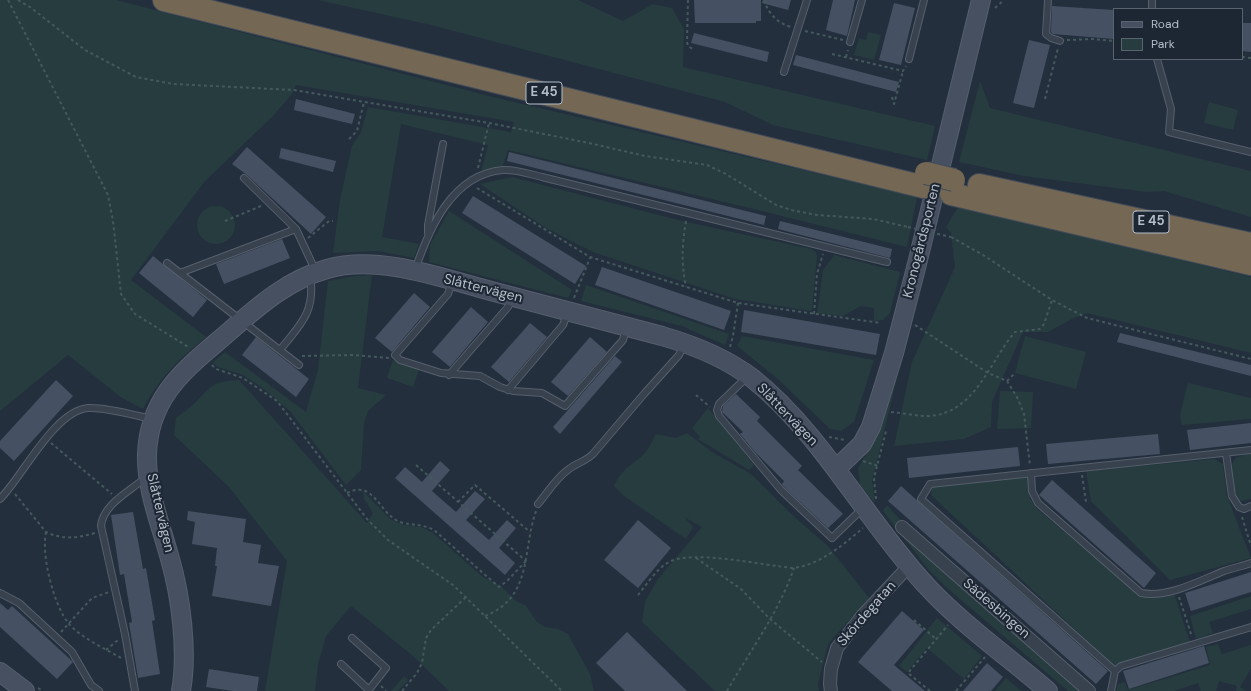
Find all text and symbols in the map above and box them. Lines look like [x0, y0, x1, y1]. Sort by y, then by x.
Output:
legend [1113, 8, 1243, 60]
text: Road [1151, 16, 1179, 32]
text: Park [1151, 36, 1175, 52]
road number: E 45 [526, 82, 562, 104]
street label: Kronogårdsporten [900, 182, 944, 300]
road number: E 45 [1133, 211, 1169, 233]
street label: Slåttervägen [442, 271, 524, 307]
street label: Slåttervägen [753, 380, 821, 450]
street label: Slåttervägen [143, 472, 177, 554]
street label: Sädesbingen [959, 575, 1033, 643]
street label: Skördegatan [834, 578, 900, 650]

